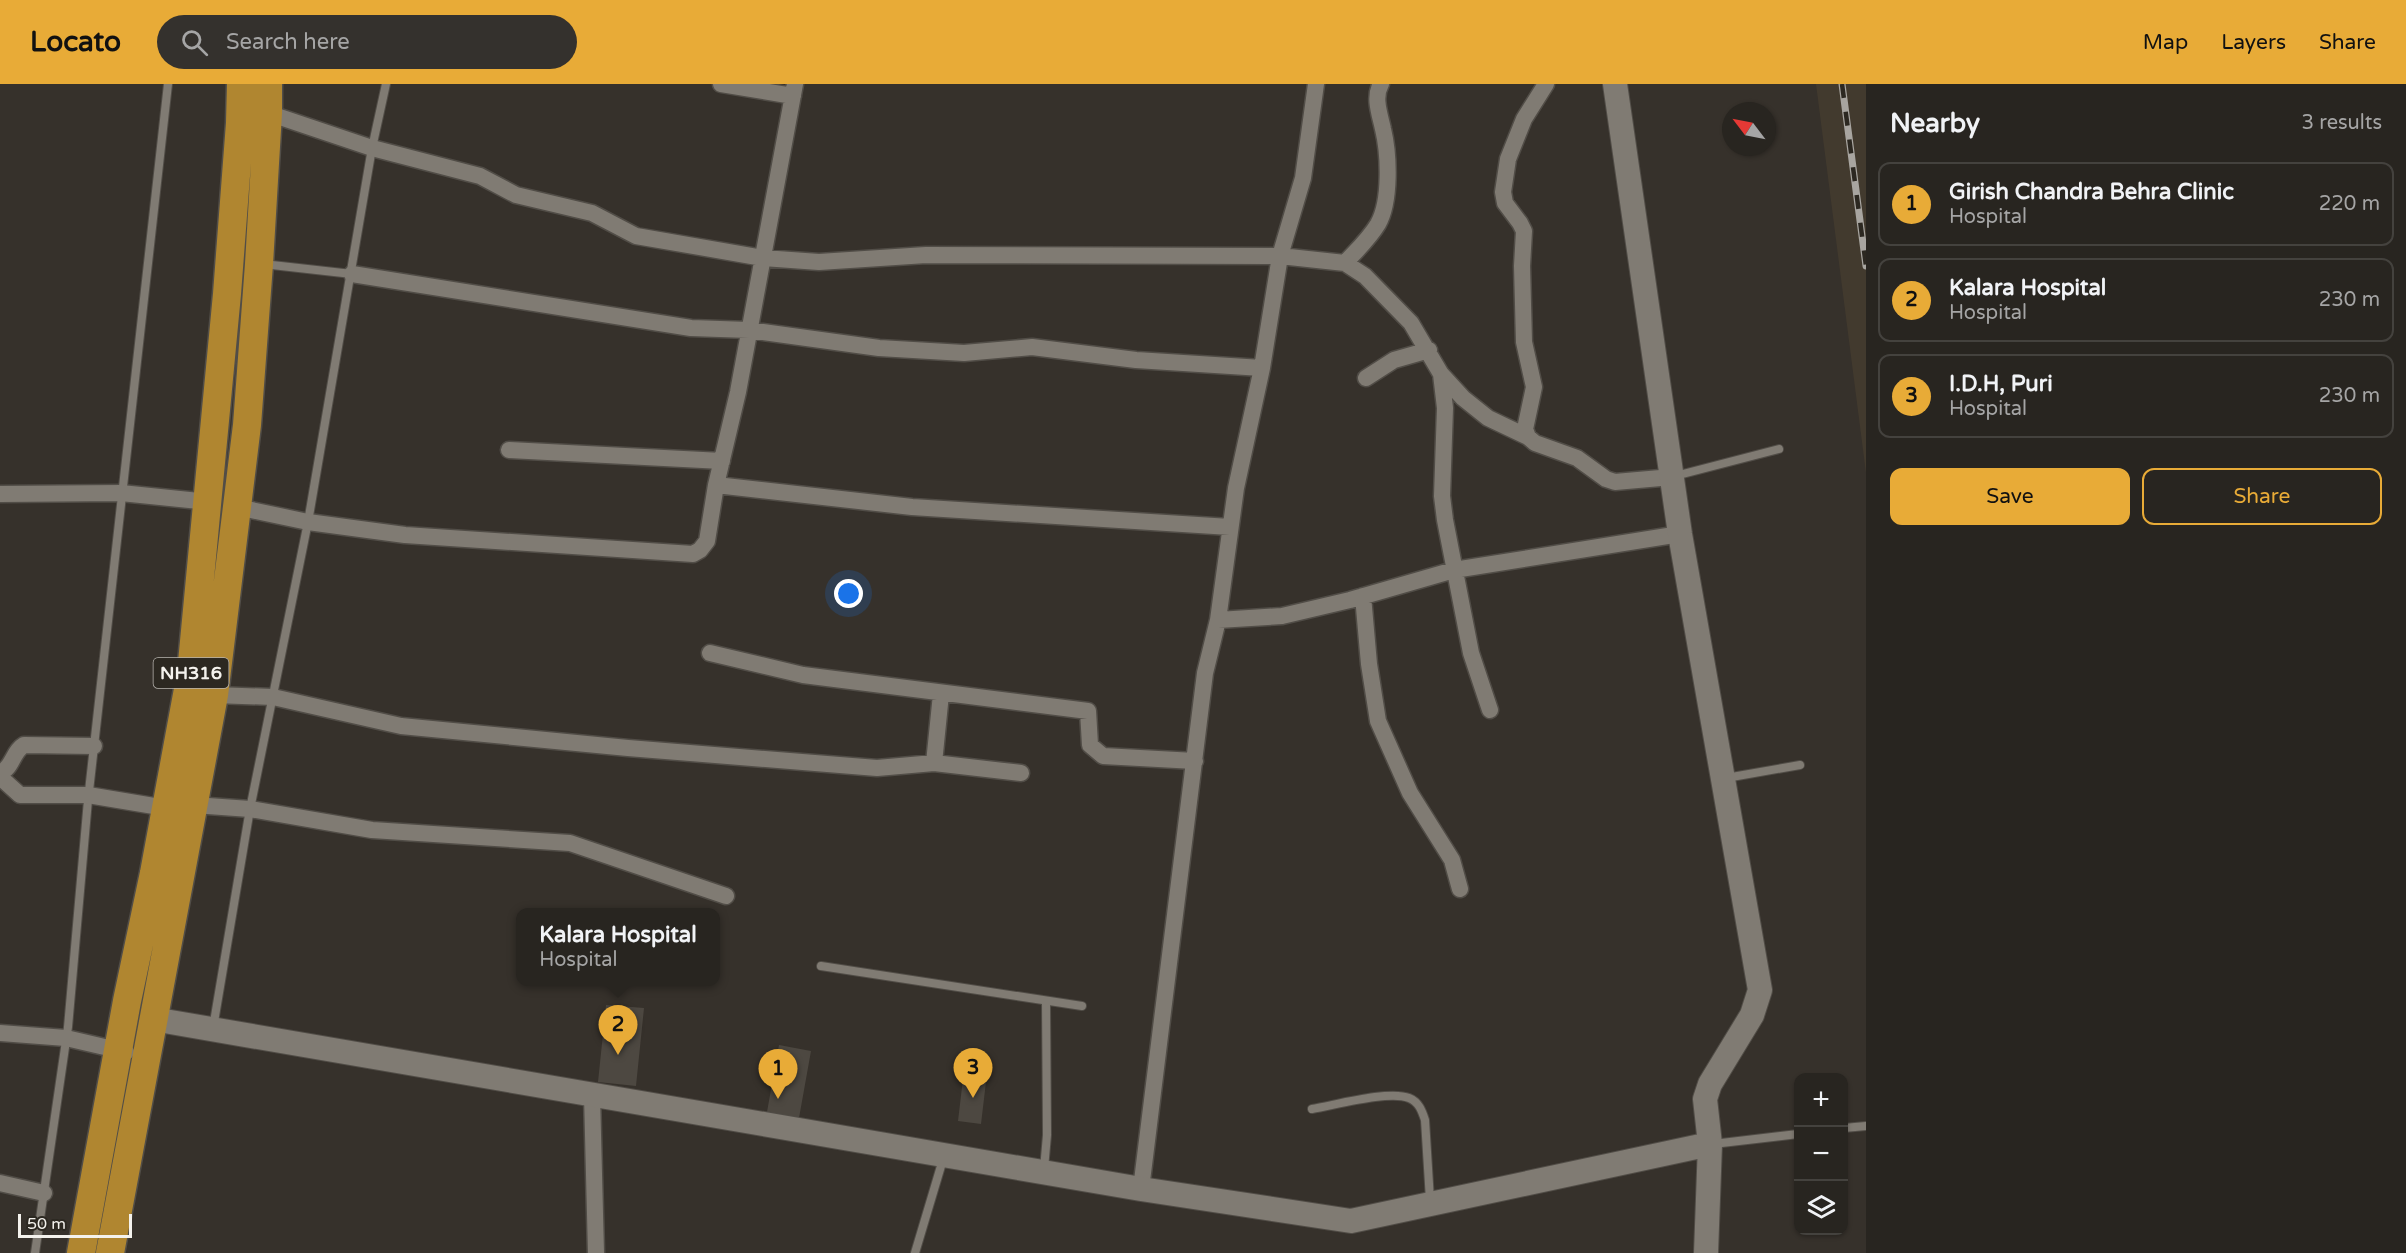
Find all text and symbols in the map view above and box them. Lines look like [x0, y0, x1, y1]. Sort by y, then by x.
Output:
search box [157, 15, 577, 69]
text: Locato [30, 25, 121, 59]
icon: search [178, 26, 211, 59]
text: Search here [226, 29, 350, 55]
text: Map [2143, 30, 2188, 55]
text: Layers [2221, 30, 2286, 55]
text: Share [2319, 30, 2376, 55]
north arrow [1722, 102, 1776, 156]
text: Nearby [1890, 108, 1980, 139]
text: 3 results [2302, 111, 2382, 135]
text: Girish Chandra Behra Clinic [1949, 179, 2234, 205]
text: 1 [1905, 192, 1918, 216]
text: 220 m [2319, 192, 2380, 216]
text: Hospital [1949, 205, 2027, 229]
text: Kalara Hospital [1949, 275, 2106, 301]
text: 2 [1905, 288, 1918, 312]
text: 230 m [2319, 288, 2380, 312]
text: Hospital [1949, 301, 2027, 325]
text: I.D.H, Puri [1949, 371, 2053, 397]
text: 3 [1905, 384, 1918, 408]
text: 230 m [2319, 384, 2380, 408]
text: Hospital [1949, 397, 2027, 421]
button: Save [1890, 468, 2130, 525]
button: Share [2142, 468, 2382, 525]
your location [834, 579, 863, 608]
road number: NH316 [154, 658, 228, 688]
popup [516, 908, 720, 986]
text: Kalara Hospital [539, 922, 697, 948]
text: Hospital [539, 948, 617, 972]
pin: 2 [598, 1006, 638, 1055]
pin: 3 [954, 1048, 992, 1098]
pin: 1 [758, 1050, 798, 1099]
map controls [1794, 1073, 1848, 1235]
button: + [1794, 1073, 1848, 1127]
button: − [1794, 1127, 1848, 1181]
button: layers [1794, 1181, 1848, 1235]
scale bar [18, 1211, 132, 1238]
text: 50 m [27, 1214, 66, 1234]

